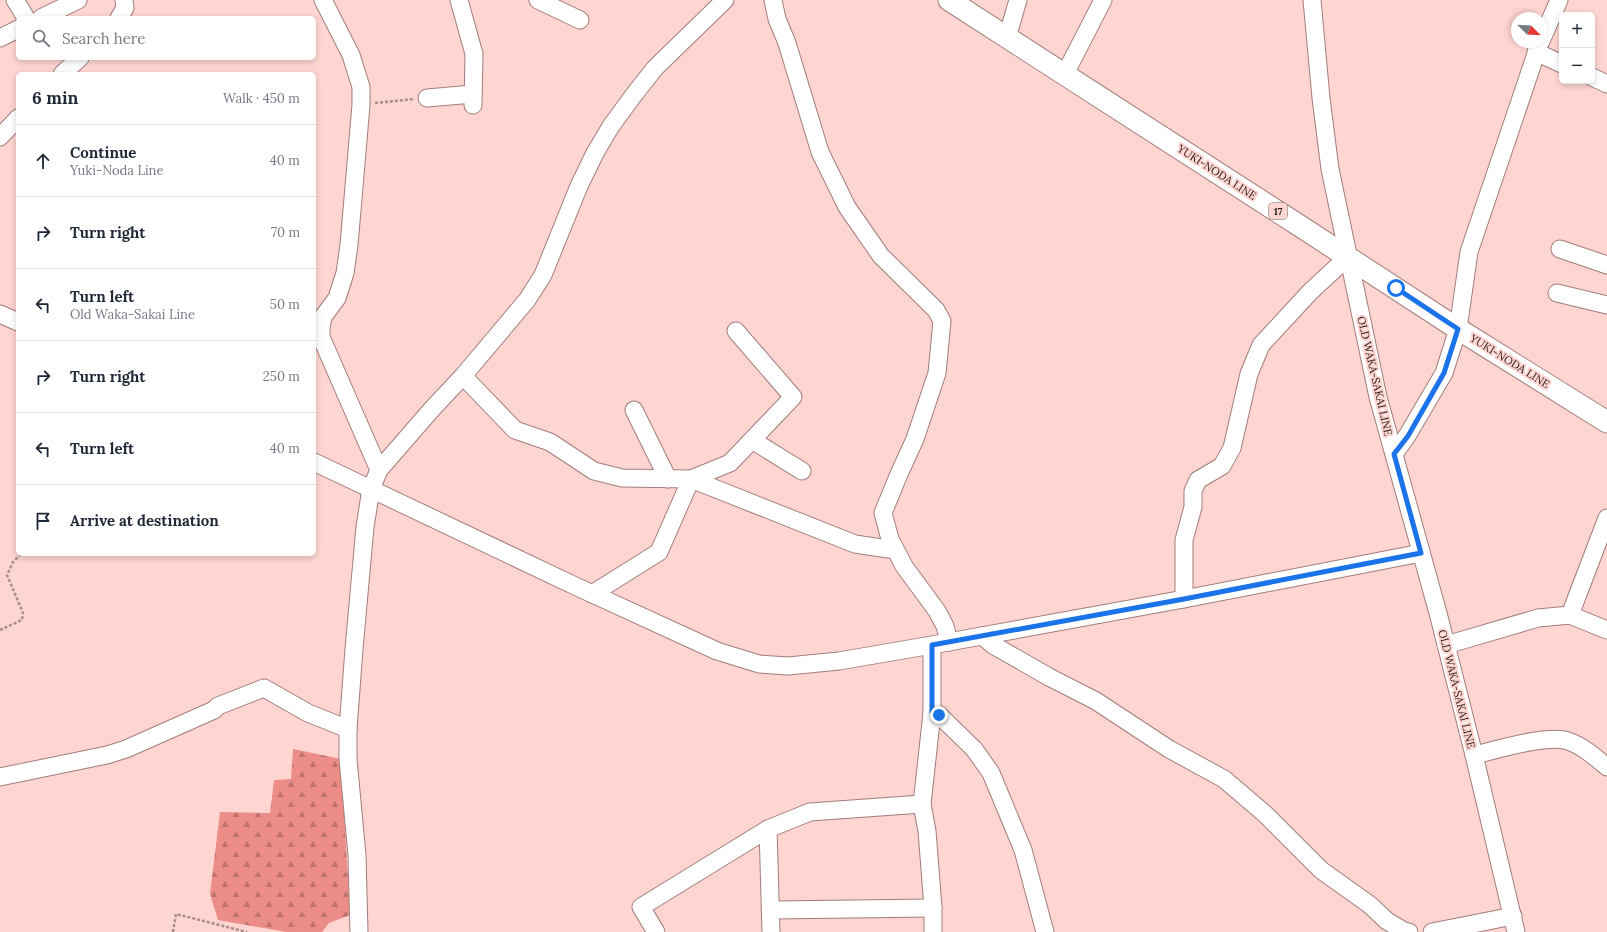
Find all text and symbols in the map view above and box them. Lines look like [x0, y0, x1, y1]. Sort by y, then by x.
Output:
north arrow [1511, 12, 1547, 48]
map controls [1559, 12, 1595, 84]
button: + [1559, 12, 1595, 48]
search box [16, 16, 316, 60]
icon: search [30, 27, 52, 49]
text: Search here [62, 29, 145, 48]
button: − [1559, 48, 1595, 84]
text: 6 min [32, 87, 78, 109]
text: Walk · 450 m [223, 90, 300, 107]
street label: YUKI-NODA LINE [1174, 141, 1259, 203]
text: Continue [70, 143, 136, 162]
icon: ahead [32, 150, 54, 172]
text: 40 m [270, 152, 300, 169]
text: Yuki-Noda Line [70, 162, 164, 179]
road number: 17 [1269, 203, 1287, 219]
icon: right [32, 222, 54, 244]
text: Turn right [70, 223, 146, 242]
text: 70 m [271, 224, 300, 241]
route start [1387, 279, 1405, 297]
text: Turn left [70, 287, 134, 306]
icon: left [32, 294, 54, 316]
text: 50 m [270, 296, 300, 313]
text: Old Waka-Sakai Line [70, 306, 195, 323]
street label: OLD WAKA-SAKAI LINE [1354, 315, 1396, 437]
street label: YUKI-NODA LINE [1467, 330, 1553, 391]
icon: right [32, 366, 54, 388]
text: Turn right [70, 367, 146, 386]
text: 250 m [263, 368, 300, 385]
icon: left [32, 438, 54, 460]
text: Turn left [70, 439, 134, 458]
text: 40 m [270, 440, 300, 457]
icon: arrive [32, 510, 54, 532]
text: Arrive at destination [70, 511, 219, 530]
street label: OLD WAKA-SAKAI LINE [1435, 628, 1479, 750]
route end [930, 706, 948, 724]

